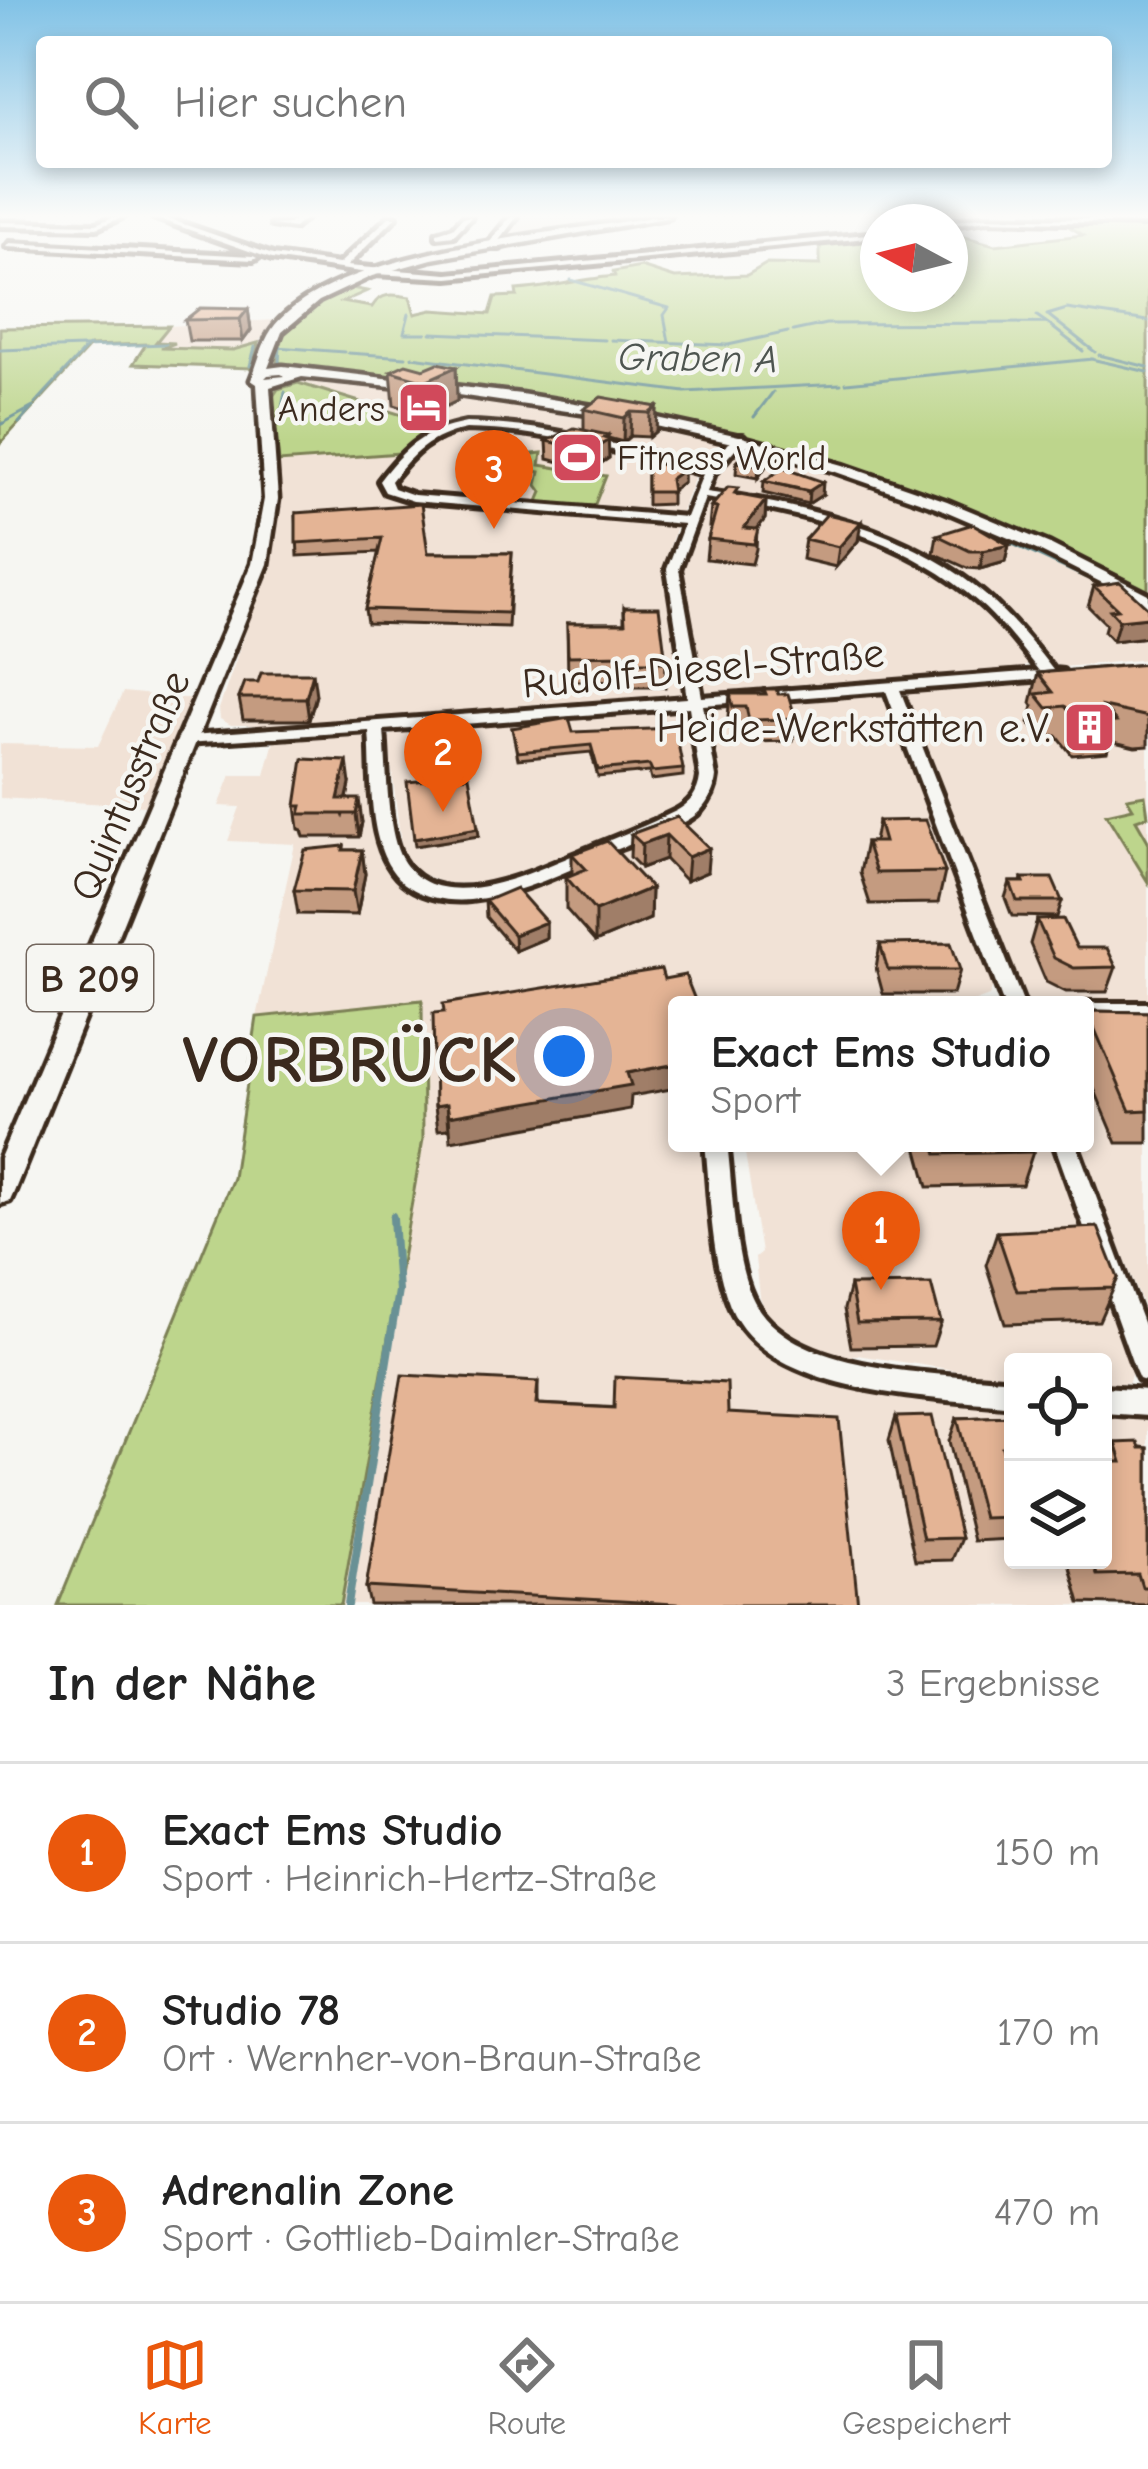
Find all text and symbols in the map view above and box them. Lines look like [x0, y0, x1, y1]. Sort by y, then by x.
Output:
search box [36, 36, 1112, 168]
icon: search [78, 69, 144, 135]
text: Hier suchen [174, 76, 407, 128]
north arrow [860, 204, 968, 312]
water label: Graben A [618, 335, 778, 382]
hotel icon: Anders [396, 380, 452, 436]
place label: Anders [278, 389, 385, 430]
sports icon: Fitness World [550, 429, 606, 485]
pin: 3 [455, 430, 533, 529]
place label: Fitness World [617, 438, 826, 479]
street label: Rudolf-Diesel-Straße [520, 628, 886, 709]
street label: Quintusstraße [60, 663, 201, 908]
building icon: Heide-Werkstätten e.V. [1062, 699, 1118, 755]
place label: Heide-Werkstätten e.V. [656, 704, 1051, 753]
pin: 2 [404, 713, 482, 812]
road number: B 209 [27, 945, 153, 1011]
popup [668, 996, 1094, 1152]
district label: VORBRÜCK [183, 1023, 519, 1099]
your location [534, 1026, 594, 1086]
text: Exact Ems Studio [711, 1026, 1051, 1078]
text: Sport [711, 1078, 800, 1123]
pin: 1 [842, 1191, 920, 1290]
map controls [1004, 1353, 1112, 1569]
button: locate [1004, 1353, 1112, 1461]
button: layers [1004, 1461, 1112, 1569]
text: In der Nähe [48, 1654, 316, 1713]
text: 3 Ergebnisse [886, 1661, 1100, 1706]
text: Exact Ems Studio [162, 1804, 503, 1856]
text: 1 [79, 1830, 95, 1875]
text: 150 m [994, 1830, 1100, 1875]
text: Sport · Heinrich-Hertz-Straße [162, 1856, 657, 1901]
text: Studio 78 [162, 1984, 340, 2036]
text: 2 [77, 2010, 97, 2055]
text: 170 m [997, 2010, 1100, 2055]
text: Ort · Wernher-von-Braun-Straße [162, 2036, 702, 2081]
text: Adrenalin Zone [162, 2164, 454, 2216]
text: 3 [77, 2190, 97, 2235]
text: 470 m [994, 2190, 1100, 2235]
text: Sport · Gottlieb-Daimler-Straße [162, 2216, 679, 2261]
tab: Karte [138, 2332, 212, 2442]
tab: Route [487, 2332, 566, 2442]
tab: Gespeichert [842, 2332, 1010, 2442]

